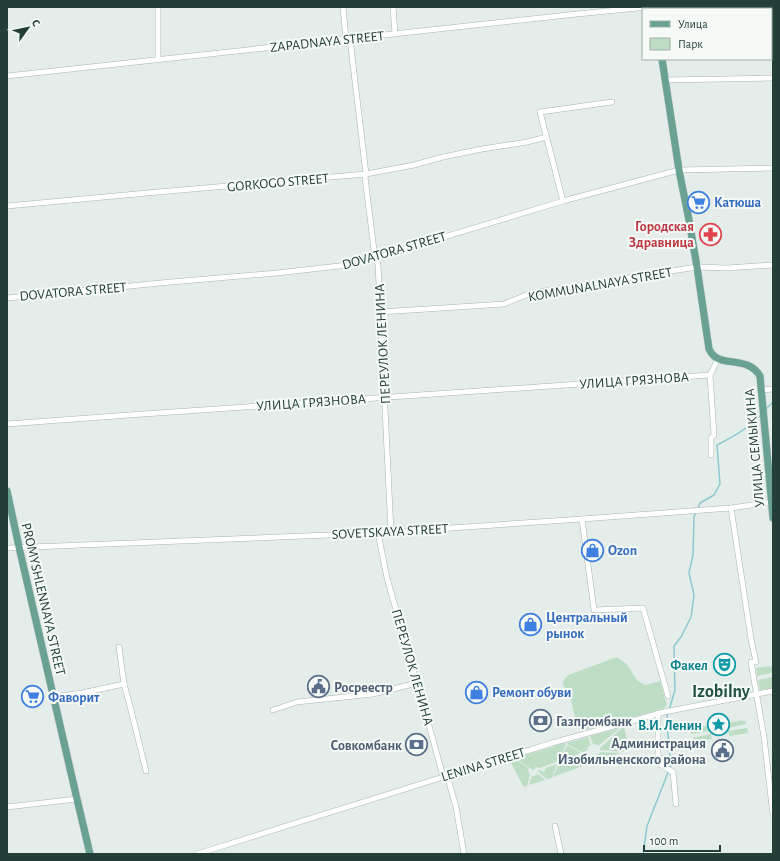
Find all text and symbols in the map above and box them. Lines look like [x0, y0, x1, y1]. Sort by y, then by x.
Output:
north arrow [8, 8, 48, 48]
legend [642, 8, 772, 60]
text: С [30, 17, 42, 28]
text: Улица [678, 18, 708, 30]
street label: ZAPADNAYA STREET [269, 29, 385, 55]
text: Парк [678, 38, 703, 50]
street label: GORKOGO STREET [227, 172, 330, 194]
supermarket icon: Катюша [685, 189, 711, 215]
place label: Катюша [714, 196, 762, 210]
place label: Городская Здравница [629, 220, 694, 250]
pharmacy icon: Городская Здравница [697, 221, 723, 247]
street label: DOVATORA STREET [341, 229, 448, 272]
street label: KOMMUNALNAYA STREET [527, 265, 673, 305]
street label: DOVATORA STREET [19, 280, 127, 304]
street label: ПЕРЕУЛОК ЛЕНИНА [373, 283, 393, 405]
street label: УЛИЦА ГРЯЗНОВА [579, 370, 689, 392]
street label: УЛИЦА СЕМЫКИНА [743, 388, 767, 508]
street label: УЛИЦА ГРЯЗНОВА [256, 392, 366, 414]
street label: PROMYSHLENNAYA STREET [19, 522, 67, 677]
street label: SOVETSKAYA STREET [331, 522, 449, 542]
shop icon: Ozon [579, 537, 605, 563]
place label: Ozon [608, 544, 637, 558]
street label: ПЕРЕУЛОК ЛЕНИНА [389, 607, 435, 727]
place label: Центральный рынок [546, 611, 628, 641]
shop icon: Центральный рынок [517, 612, 543, 638]
theatre icon: Факел [711, 652, 737, 678]
place label: Факел [670, 659, 708, 673]
public building icon: Росреестр [305, 674, 331, 700]
shop icon: Ремонт обуви [464, 679, 490, 705]
place label: Росреестр [334, 681, 393, 695]
district label: Izobilny [692, 683, 751, 701]
supermarket icon: Фаворит [20, 684, 46, 710]
place label: Ремонт обуви [492, 686, 572, 700]
place label: Фаворит [48, 691, 100, 705]
bank icon: Газпромбанк [527, 708, 553, 734]
place icon: В.И. Ленин [705, 712, 731, 738]
place label: Газпромбанк [556, 715, 632, 729]
place label: В.И. Ленин [638, 719, 702, 733]
bank icon: Совкомбанк [404, 732, 430, 758]
place label: Администрация Изобильненского района [558, 737, 706, 767]
public building icon: Администрация Изобильненского района [709, 738, 735, 764]
place label: Совкомбанк [330, 739, 402, 753]
street label: LENINA STREET [440, 745, 527, 784]
scale bar [644, 827, 720, 853]
text: 100 m [650, 835, 678, 847]

